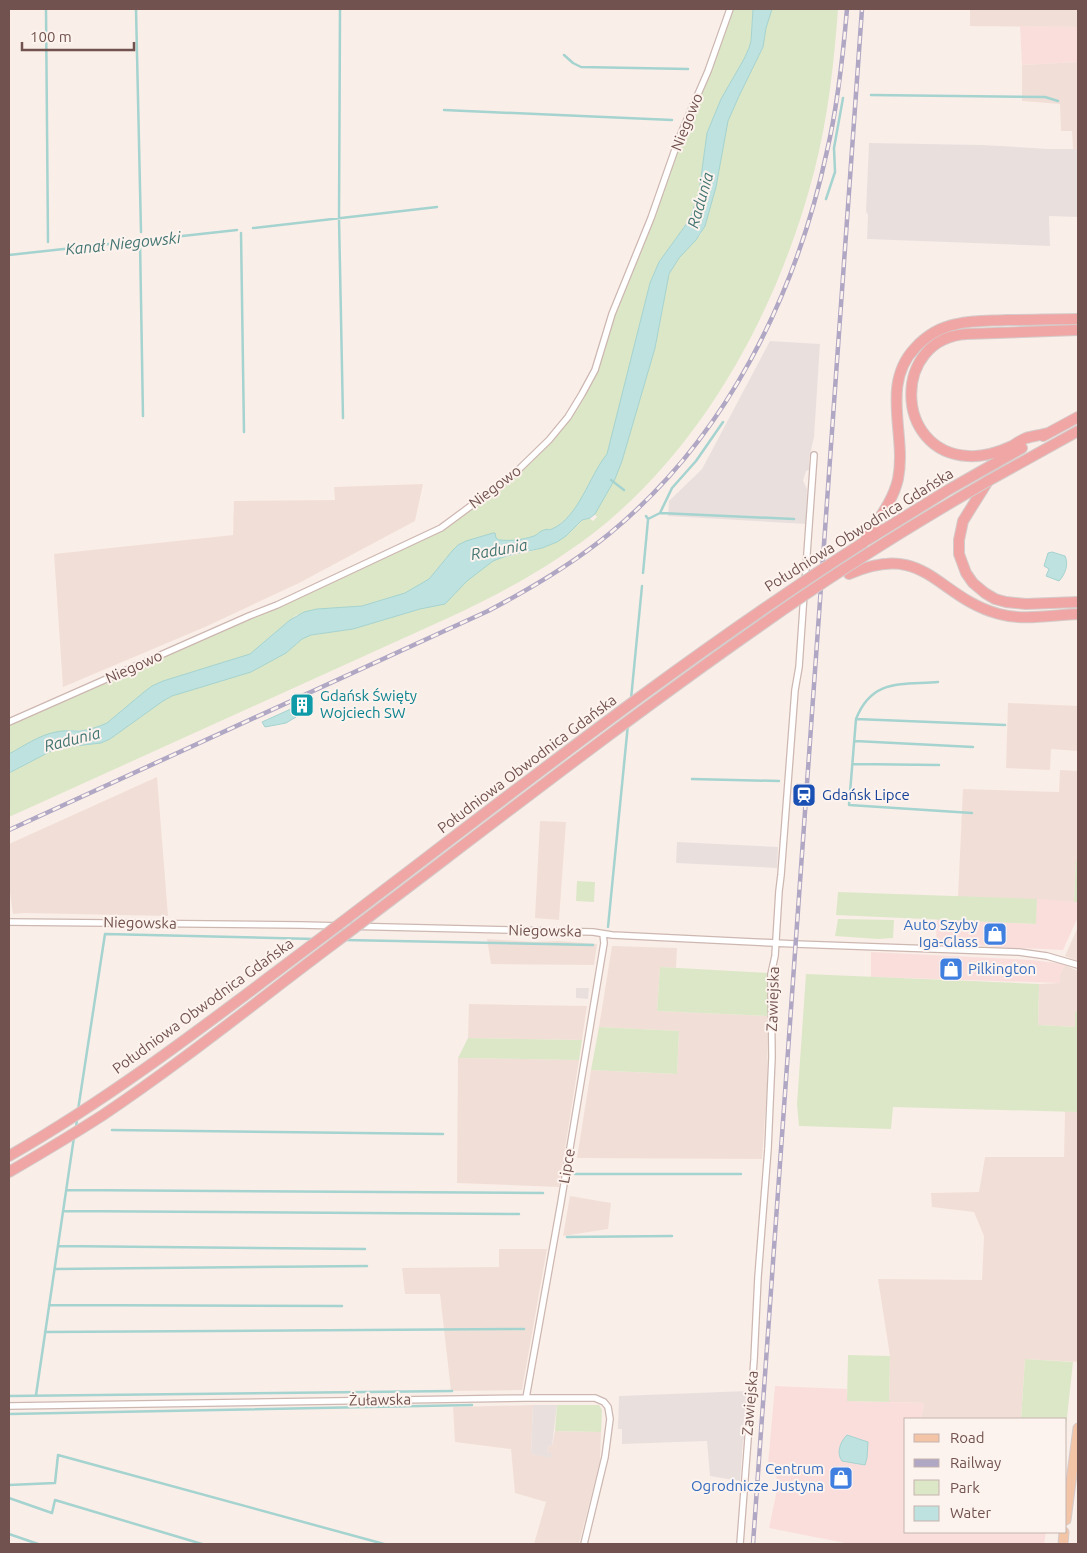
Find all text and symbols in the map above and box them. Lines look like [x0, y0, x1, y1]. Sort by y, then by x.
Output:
scale bar [22, 20, 135, 52]
text: 100 m [30, 28, 72, 45]
street label: Niegowo [667, 91, 706, 153]
water label: Radunia [683, 170, 717, 230]
water label: Kanał Niegowski [64, 228, 183, 258]
street label: Niegowo [465, 462, 524, 512]
street label: Południowa Obwodnica Gdańska [761, 464, 956, 595]
water label: Radunia [469, 535, 529, 563]
street label: Niegowo [103, 646, 165, 687]
place label: Gdańsk Święty Wojciech SW [320, 687, 417, 721]
street label: Południowa Obwodnica Gdańska [434, 691, 619, 836]
building icon: Gdańsk Święty Wojciech SW [289, 692, 315, 718]
water label: Radunia [42, 723, 102, 755]
station icon: Gdańsk Lipce [791, 782, 817, 808]
place label: Gdańsk Lipce [822, 786, 910, 803]
street label: Niegowska [103, 913, 177, 932]
place label: Auto Szyby Iga-Glass [904, 916, 978, 950]
street label: Niegowska [508, 921, 582, 940]
shop icon: Auto Szyby Iga-Glass [982, 921, 1008, 947]
street label: Południowa Obwodnica Gdańska [109, 934, 296, 1077]
shop icon: Pilkington [938, 956, 964, 982]
place label: Pilkington [968, 960, 1036, 977]
street label: Zawiejska [763, 966, 782, 1032]
street label: Lipce [555, 1147, 578, 1185]
street label: Zawiejska [738, 1370, 761, 1436]
street label: Żuławska [349, 1390, 411, 1409]
legend [904, 1418, 1067, 1533]
text: Road [950, 1429, 985, 1446]
text: Railway [950, 1454, 1001, 1471]
place label: Centrum Ogrodnicze Justyna [691, 1460, 824, 1494]
shop icon: Centrum Ogrodnicze Justyna [828, 1465, 854, 1491]
text: Park [950, 1479, 980, 1496]
text: Water [950, 1504, 991, 1521]

